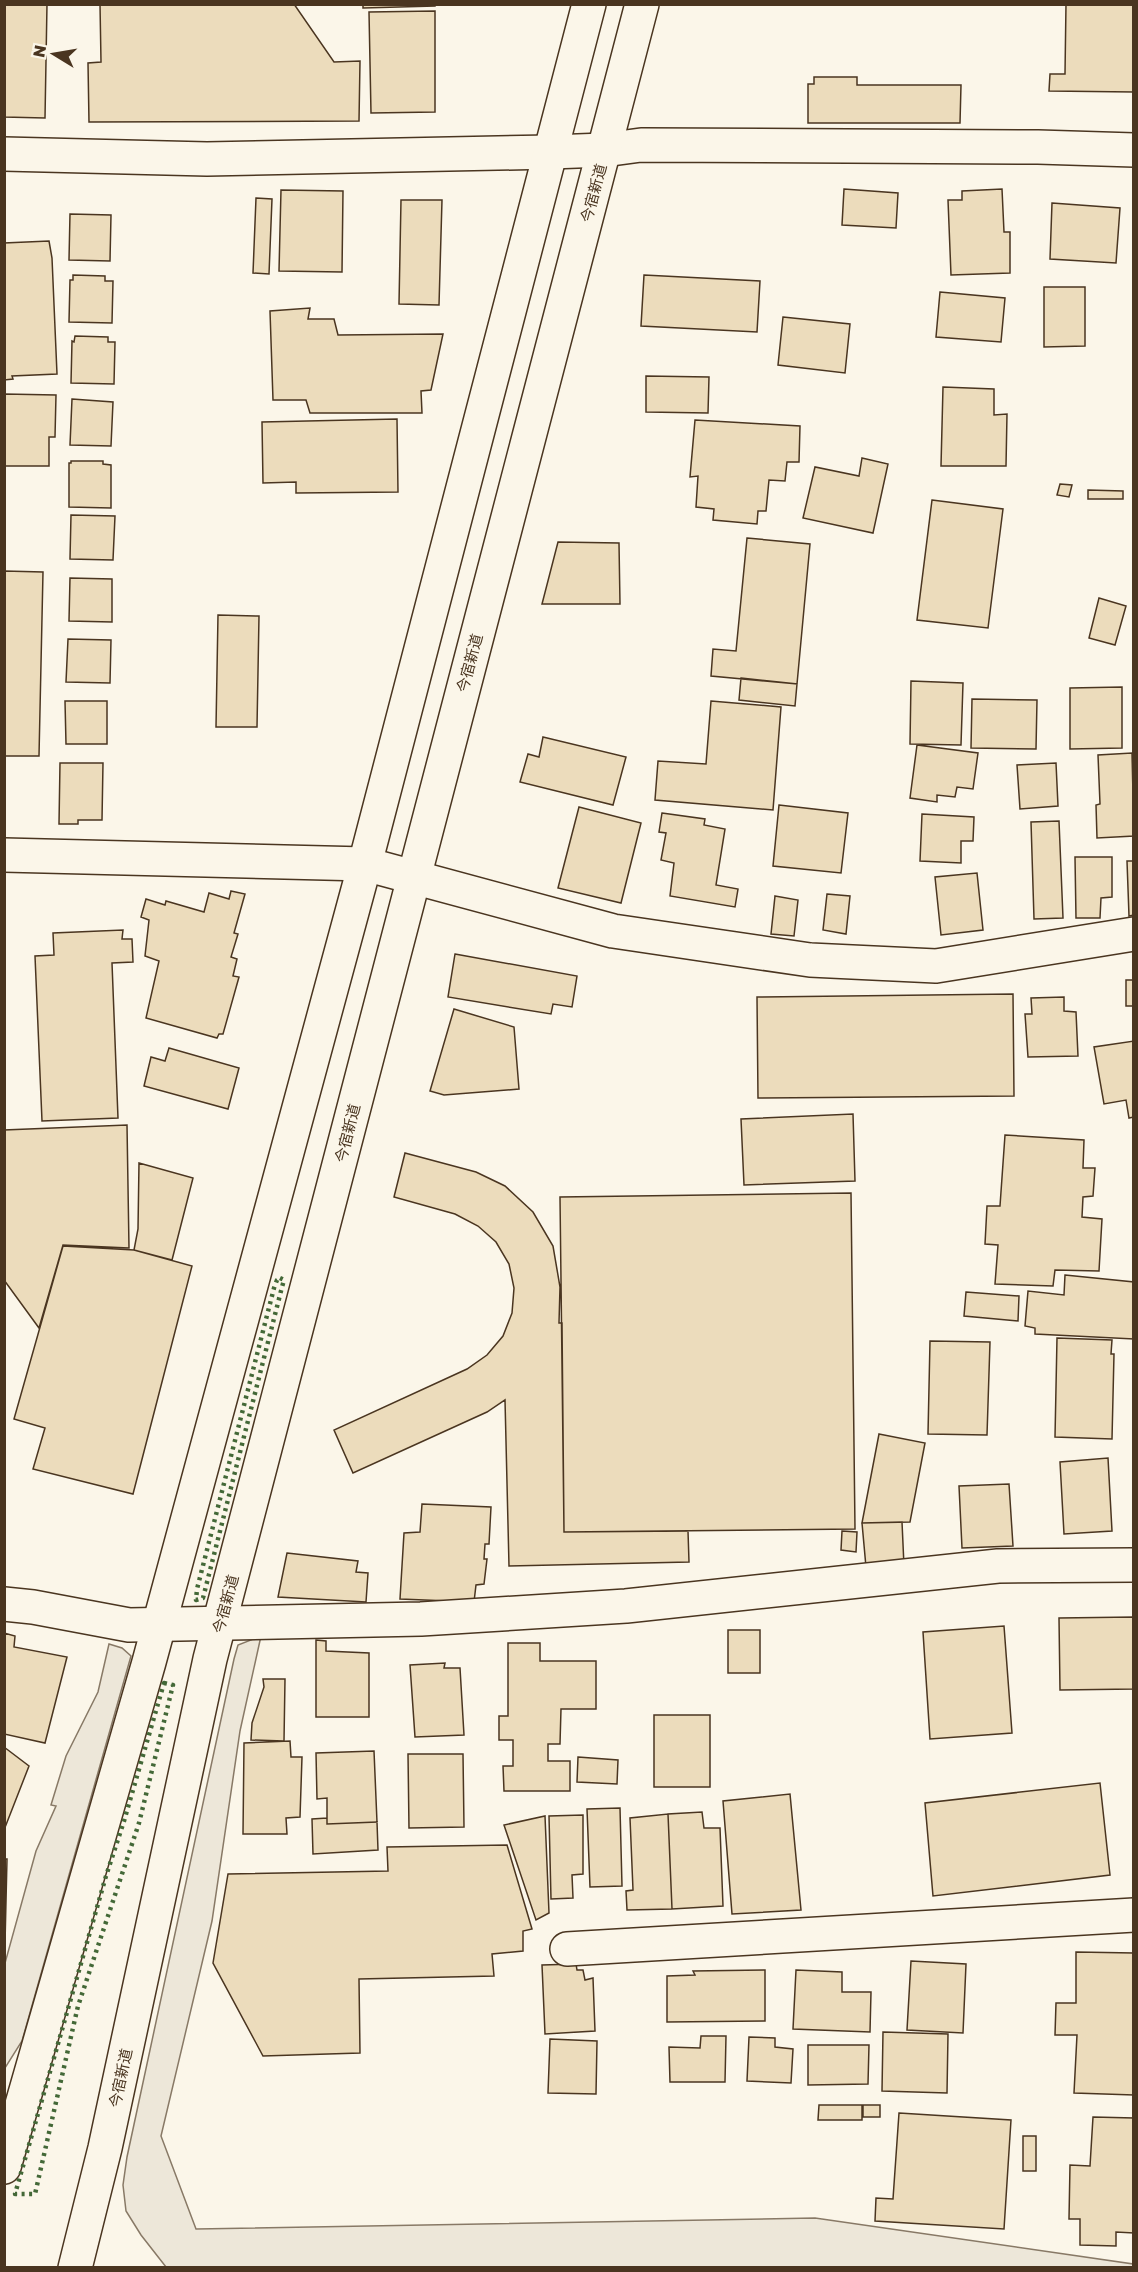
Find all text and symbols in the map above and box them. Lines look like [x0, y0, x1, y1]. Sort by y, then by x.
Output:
north arrow [24, 24, 84, 84]
text: N [28, 43, 50, 59]
street label: 今宿新道 [577, 162, 609, 224]
street label: 今宿新道 [453, 632, 485, 694]
street label: 今宿新道 [331, 1102, 363, 1164]
street label: 今宿新道 [209, 1573, 241, 1635]
street label: 今宿新道 [105, 2047, 135, 2109]

